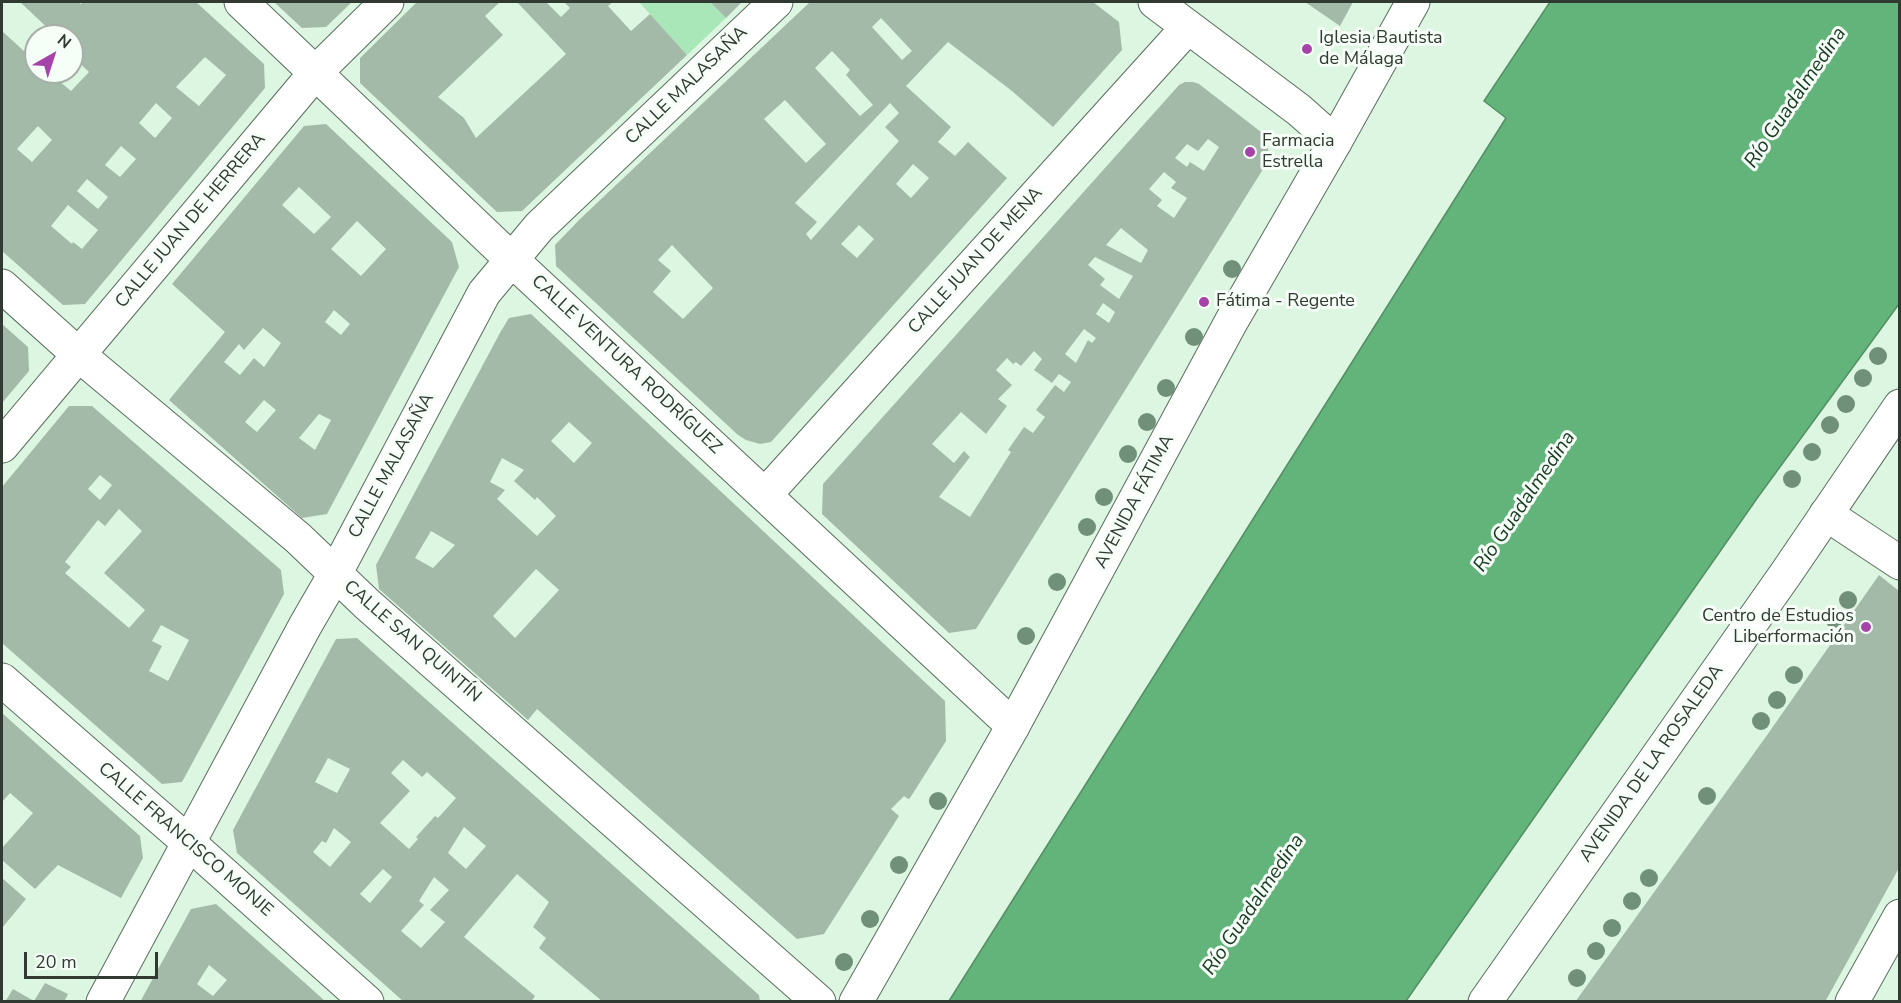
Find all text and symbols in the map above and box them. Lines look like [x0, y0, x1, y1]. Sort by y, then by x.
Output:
street label: CALLE MALASAÑA [622, 22, 752, 150]
water label: Río Guadalmedina [1740, 23, 1852, 173]
north arrow [24, 24, 84, 84]
place label: Iglesia Bautista de Málaga [1319, 28, 1443, 70]
text: N [52, 29, 76, 54]
marker: Iglesia Bautista de Málaga [1300, 42, 1314, 56]
street label: CALLE JUAN DE HERRERA [111, 129, 271, 313]
place label: Farmacia Estrella [1262, 131, 1334, 174]
marker: Farmacia Estrella [1243, 145, 1257, 159]
street label: CALLE JUAN DE MENA [904, 183, 1048, 339]
street label: CALLE VENTURA RODRÍGUEZ [526, 271, 726, 459]
place label: Fátima - Regente [1216, 291, 1355, 313]
marker: Fátima - Regente [1197, 295, 1211, 309]
street label: CALLE MALASAÑA [345, 390, 439, 542]
water label: Río Guadalmedina [1469, 427, 1581, 577]
street label: AVENIDA FÁTIMA [1091, 431, 1179, 573]
street label: CALLE SAN QUINTÍN [339, 576, 485, 708]
place label: Centro de Estudios Liberformación [1702, 606, 1854, 648]
marker: Centro de Estudios Liberformación [1859, 620, 1873, 634]
street label: AVENIDA DE LA ROSALEDA [1575, 661, 1729, 867]
street label: CALLE FRANCISCO MONJE [93, 758, 277, 922]
water label: Río Guadalmedina [1198, 830, 1310, 980]
scale bar [27, 940, 160, 978]
text: 20 m [35, 950, 77, 974]

